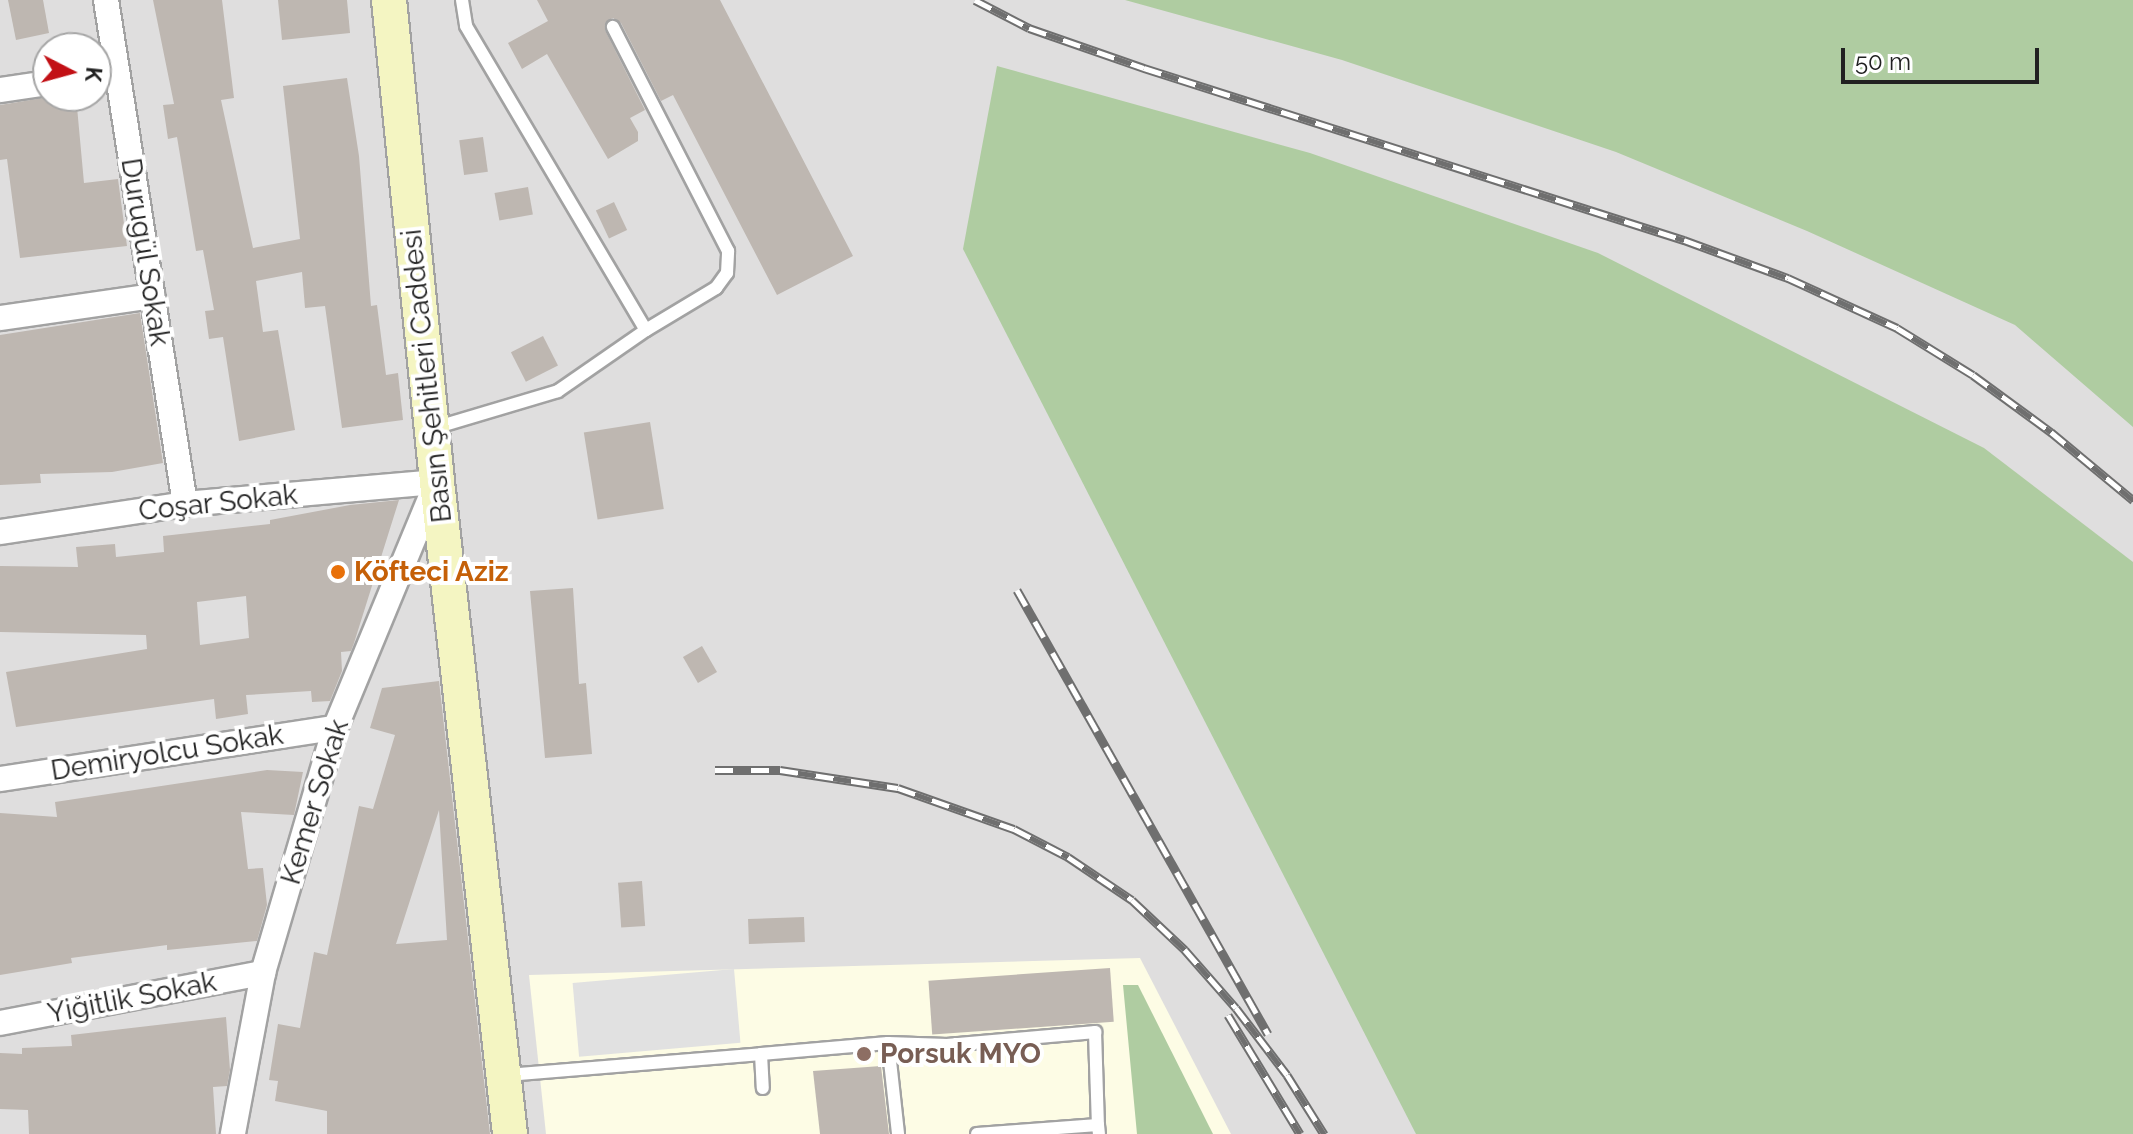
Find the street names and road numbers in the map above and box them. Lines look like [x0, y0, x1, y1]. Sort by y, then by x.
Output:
street label: Durugül Sokak [114, 155, 176, 349]
street label: Basın Şehitleri Caddesi [395, 228, 459, 524]
street label: Coşar Sokak [137, 478, 299, 528]
street label: Kemer Sokak [274, 715, 356, 889]
street label: Demiryolcu Sokak [48, 718, 286, 788]
street label: Yiğitlik Sokak [45, 965, 219, 1031]

